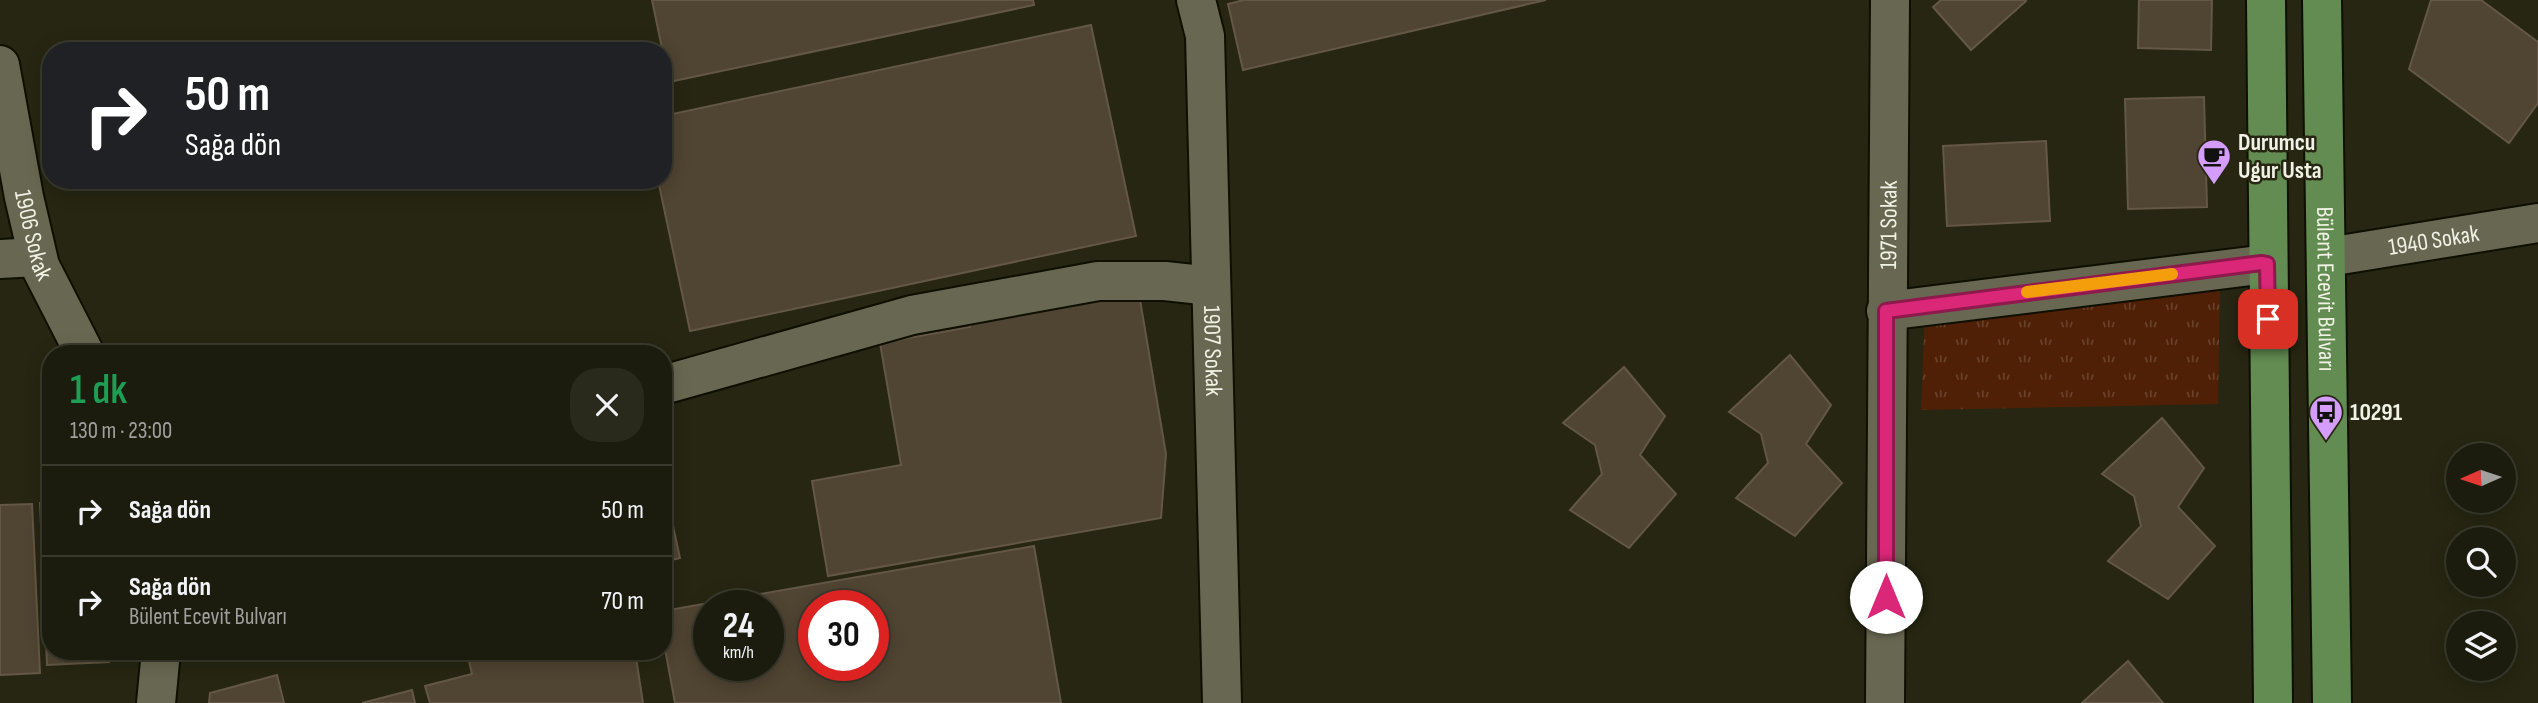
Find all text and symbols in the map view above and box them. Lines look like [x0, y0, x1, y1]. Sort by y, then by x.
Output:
text: 50 m [185, 66, 270, 125]
icon: right [70, 70, 161, 161]
text: Sağa dön [185, 126, 281, 165]
place label: Durumcu Ugur Usta [2238, 128, 2322, 185]
cafe icon: Durumcu Ugur Usta [2195, 137, 2233, 186]
street label: 1971 Sokak [1874, 180, 1904, 270]
street label: 1906 Sokak [8, 187, 59, 285]
street label: Bülent Ecevit Bulvarı [2310, 206, 2341, 372]
street label: 1940 Sokak [2386, 219, 2481, 262]
pin [2238, 289, 2298, 349]
icon: arrive [2249, 300, 2287, 338]
street label: 1907 Sokak [1197, 305, 1228, 397]
text: 1 dk [70, 365, 127, 416]
button: close [570, 368, 644, 442]
bus stop icon: 10291 [2307, 393, 2345, 442]
place label: 10291 [2350, 398, 2403, 427]
text: 130 m · 23:00 [70, 417, 172, 445]
north arrow [2446, 443, 2516, 513]
map controls [2446, 443, 2516, 681]
icon: right [70, 492, 108, 530]
text: Sağa dön [129, 495, 211, 526]
text: 50 m [601, 495, 644, 526]
button: search [2446, 527, 2516, 597]
position arrow [1849, 560, 1923, 634]
text: Sağa dön [129, 572, 211, 603]
icon: right [70, 583, 108, 621]
text: 70 m [601, 586, 644, 617]
speed limit sign: 30 [798, 590, 889, 681]
text: Bülent Ecevit Bulvarı [129, 603, 287, 631]
text: 24 [723, 605, 754, 648]
button: layers [2446, 611, 2516, 681]
text: km/h [723, 642, 754, 663]

